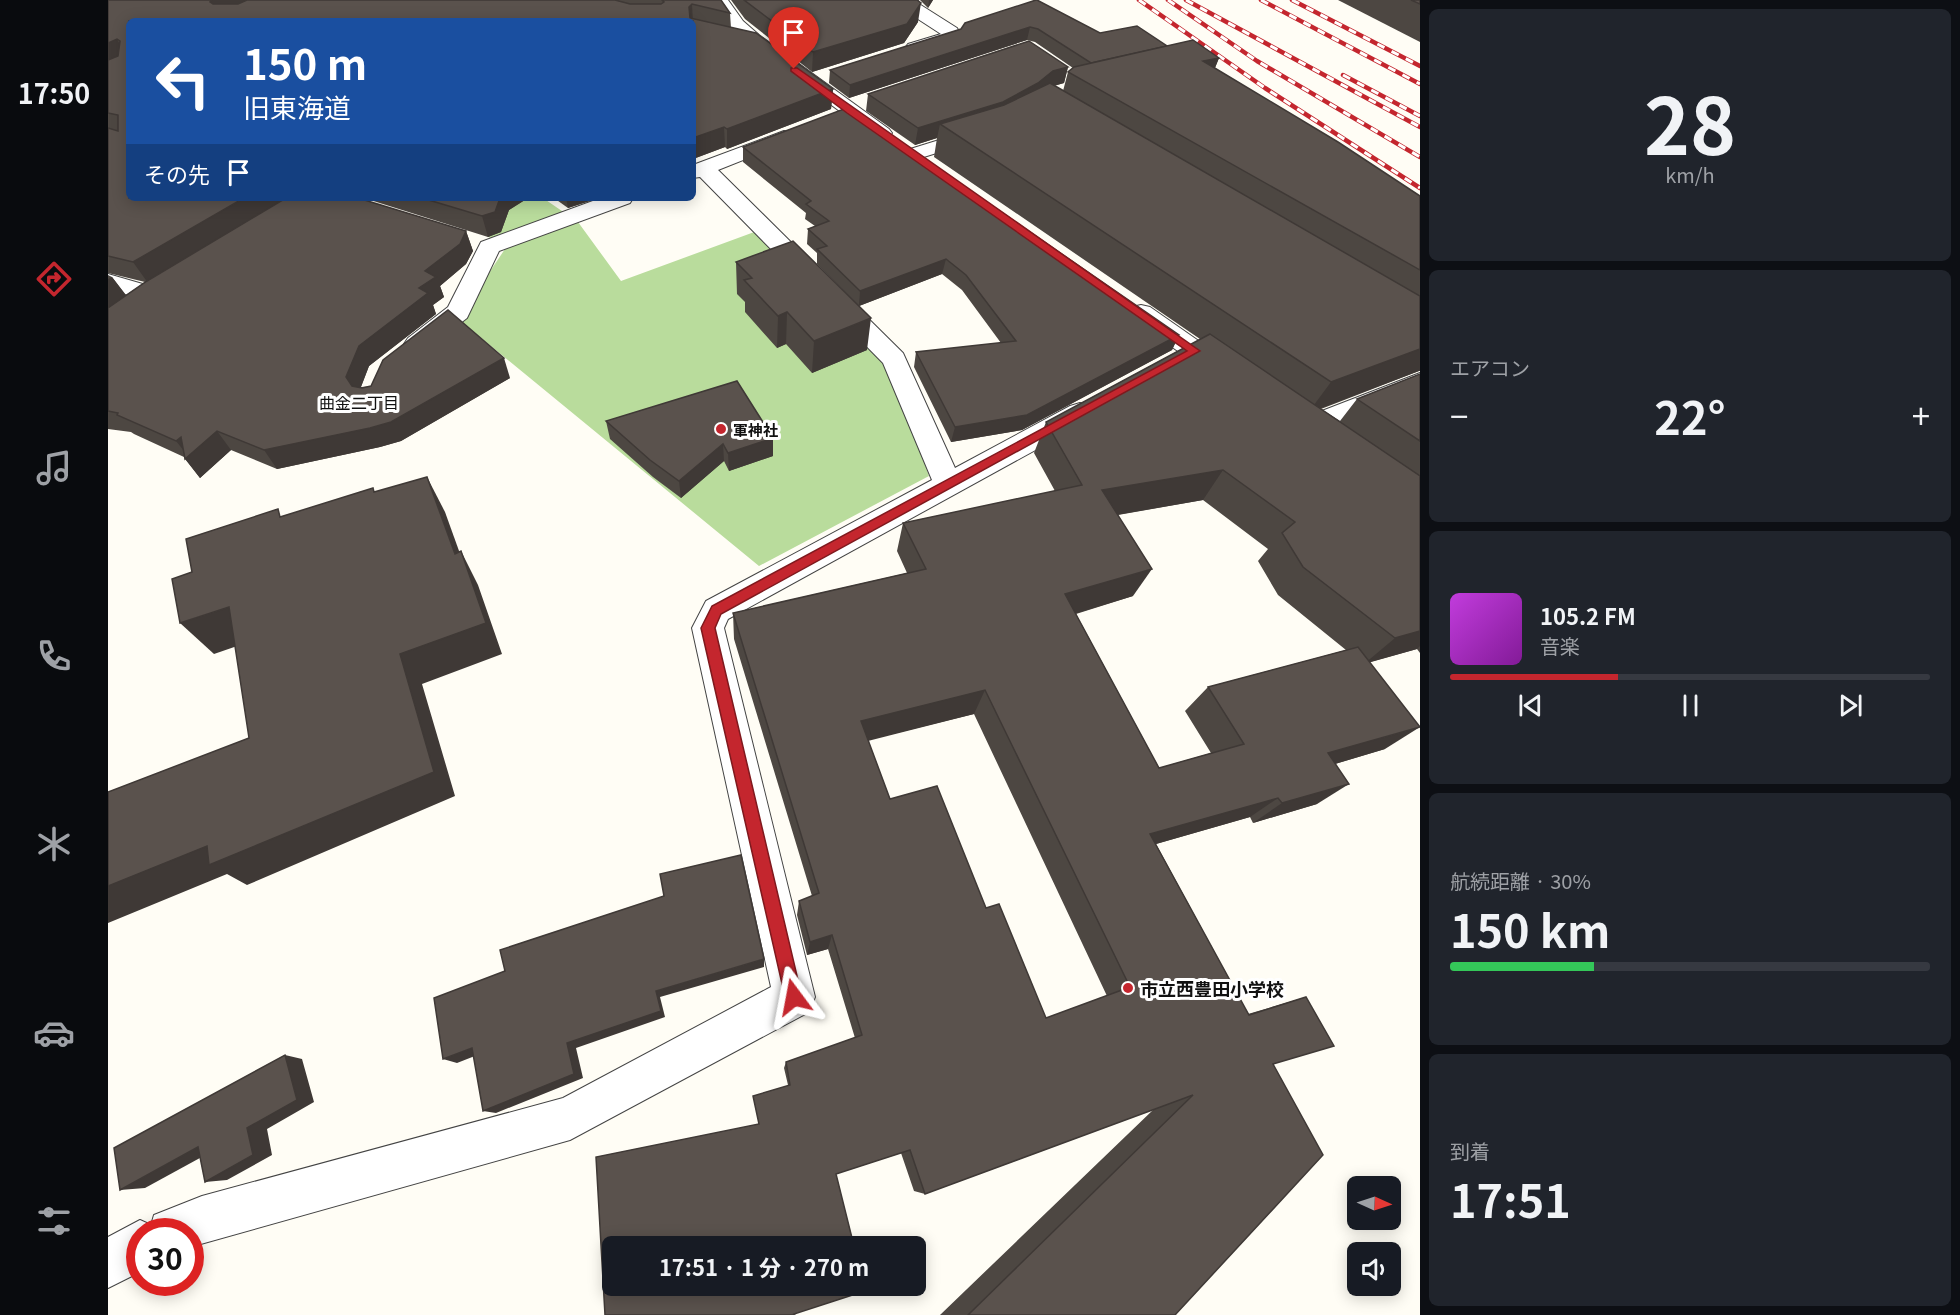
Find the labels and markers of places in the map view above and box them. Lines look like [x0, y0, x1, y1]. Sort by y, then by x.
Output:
pin [768, 7, 819, 69]
place label: 軍神社 [733, 419, 778, 440]
marker: 軍神社 [714, 422, 728, 436]
place label: 市立西豊田小学校 [1140, 975, 1284, 1001]
marker: 市立西豊田小学校 [1121, 981, 1135, 995]

